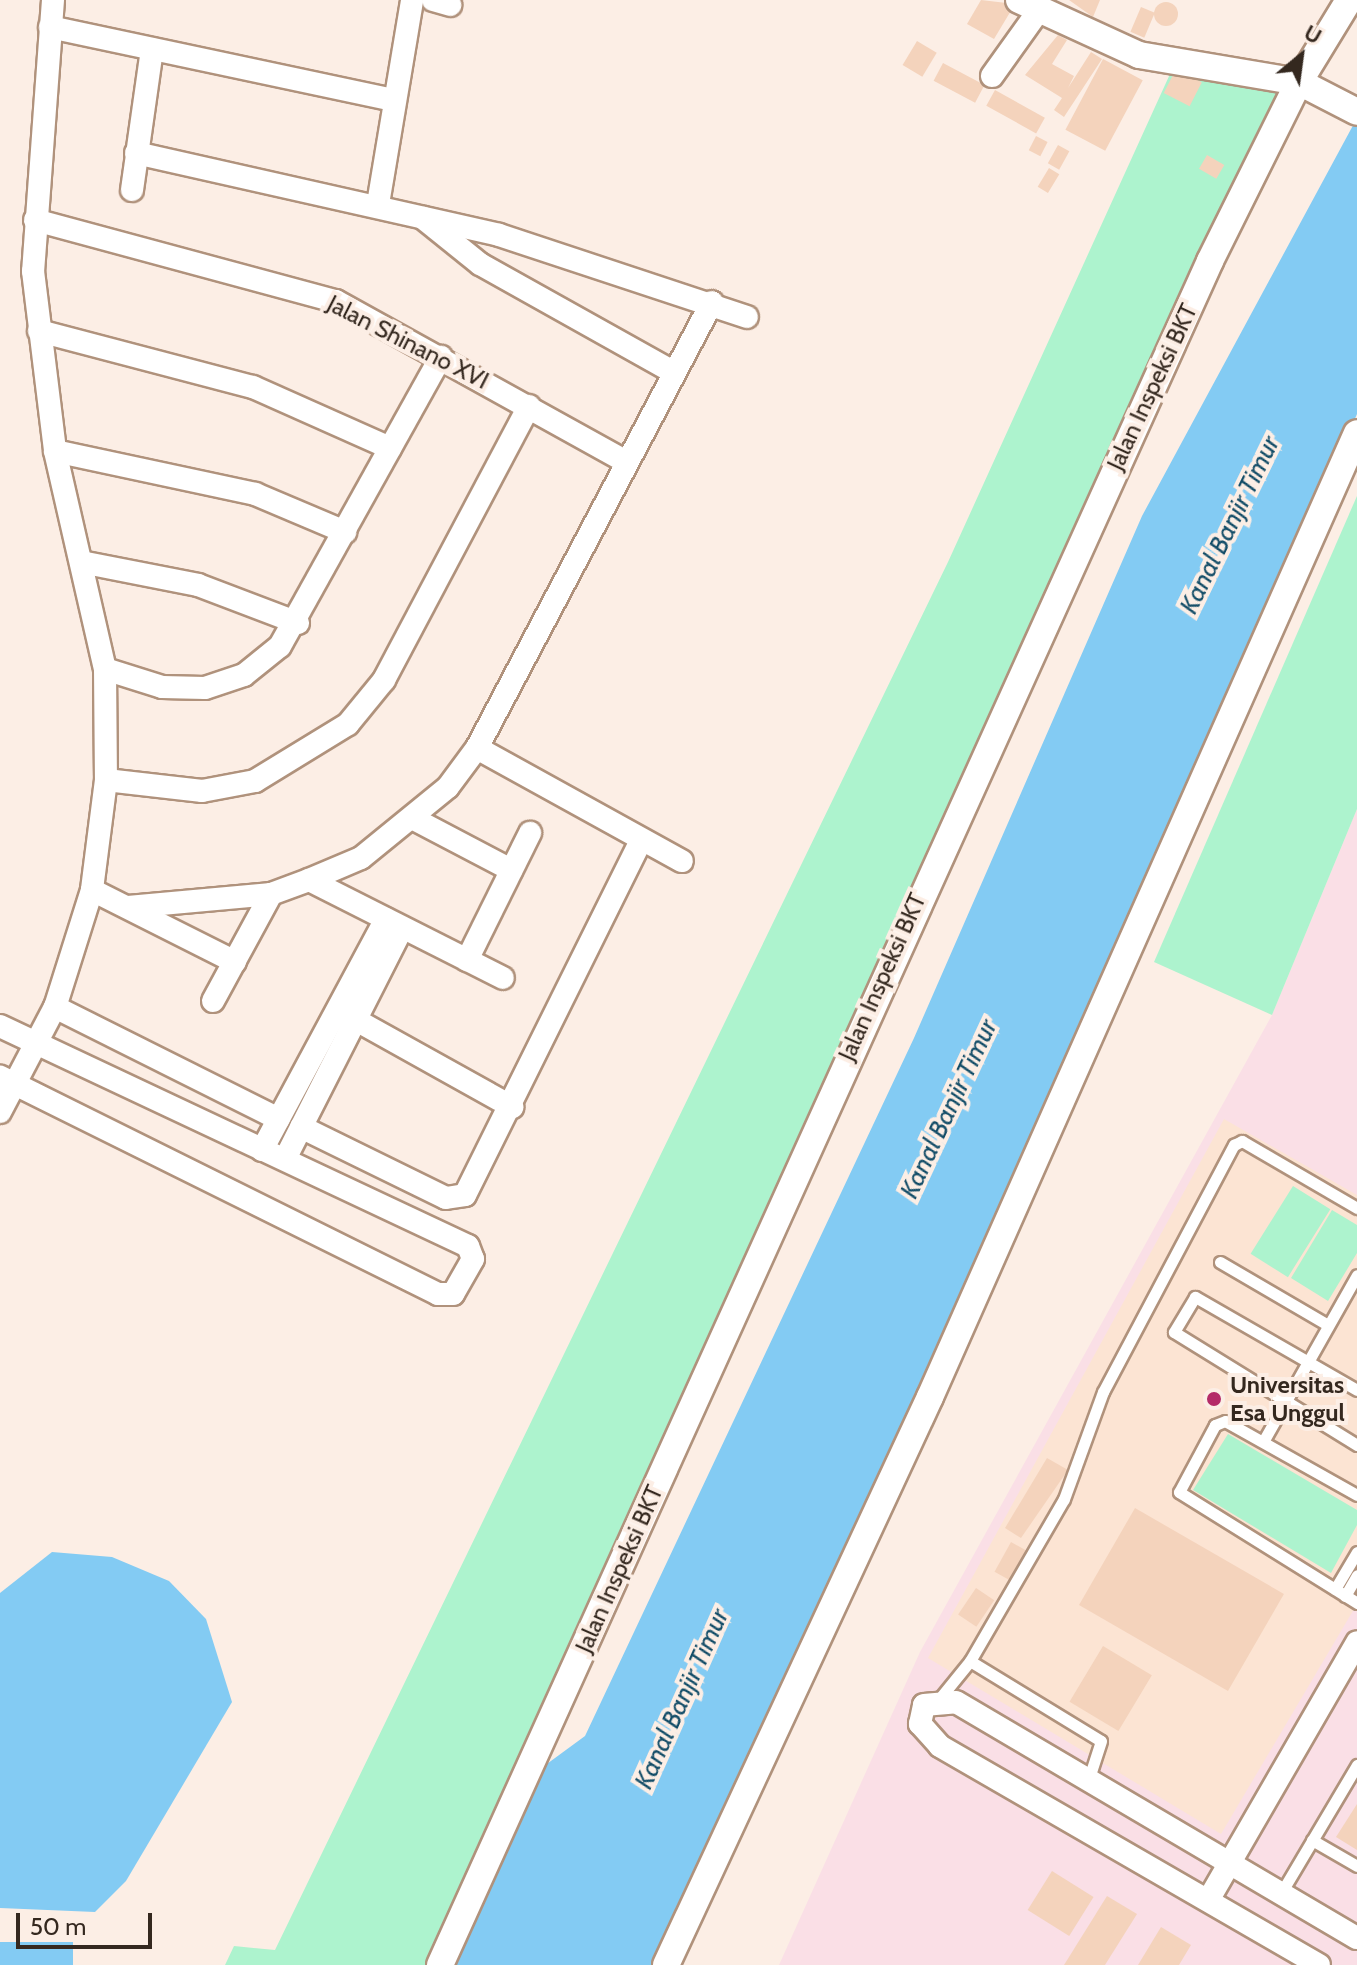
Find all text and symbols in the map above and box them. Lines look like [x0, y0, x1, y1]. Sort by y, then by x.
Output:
north arrow [1261, 16, 1341, 96]
text: U [1299, 19, 1326, 50]
street label: Jalan Shinano XVI [322, 289, 494, 395]
street label: Jalan Inspeksi BKT [1101, 299, 1203, 475]
water label: Kanal Banjir Timur [1173, 431, 1287, 619]
street label: Jalan Inspeksi BKT [832, 889, 932, 1065]
water label: Kanal Banjir Timur [894, 1015, 1004, 1203]
place label: Universitas Esa Unggul [1230, 1371, 1345, 1427]
marker: Universitas Esa Unggul [1205, 1390, 1223, 1408]
street label: Jalan Inspeksi BKT [569, 1481, 669, 1657]
water label: Kanal Banjir Timur [628, 1604, 736, 1794]
scale bar [20, 1897, 156, 1947]
text: 50 m [30, 1912, 86, 1941]

